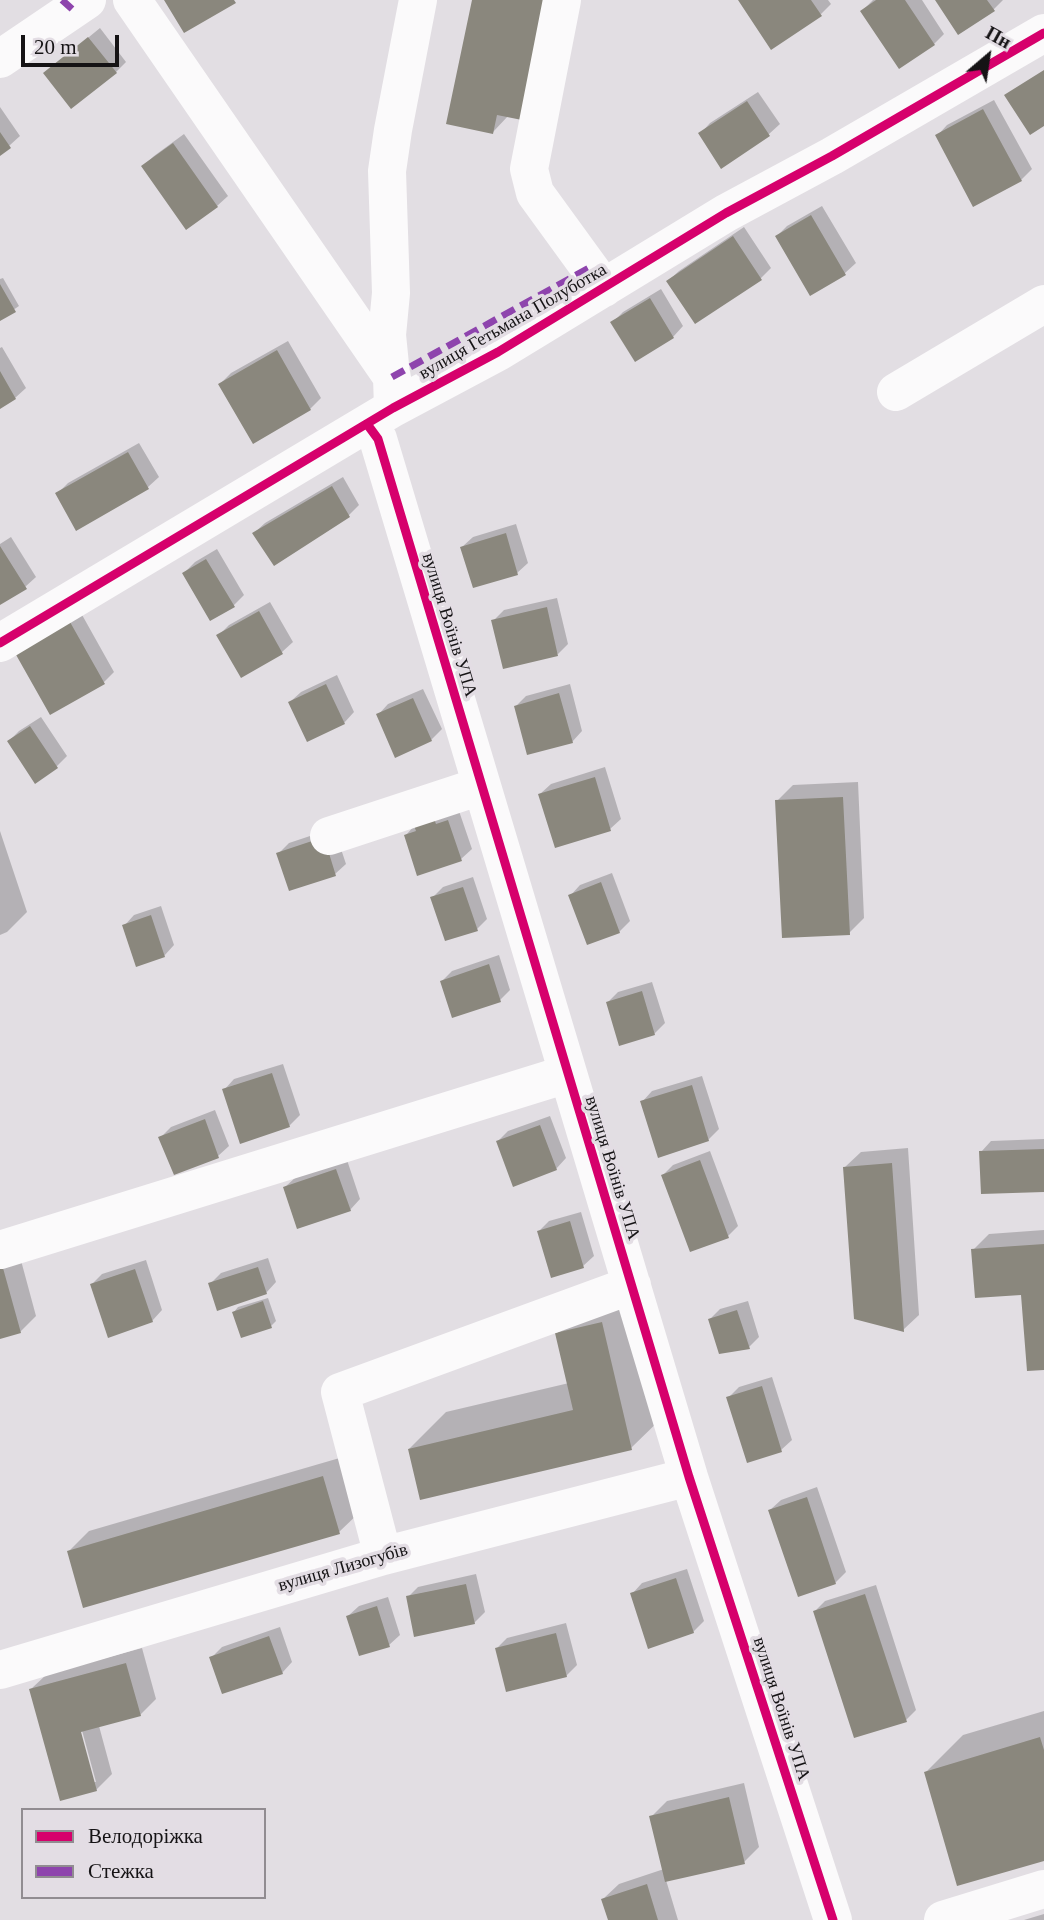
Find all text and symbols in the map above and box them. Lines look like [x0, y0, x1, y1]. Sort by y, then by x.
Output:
scale bar [24, 21, 122, 65]
north arrow [953, 21, 1023, 91]
text: Пн [982, 22, 1015, 53]
text: 20 m [34, 35, 77, 59]
street label: вулиця Гетьмана Полуботка [415, 259, 611, 385]
street label: вулиця Воїнів УПА [417, 550, 481, 700]
street label: вулиця Воїнів УПА [580, 1093, 644, 1243]
street label: вулиця Лизогубів [276, 1539, 410, 1597]
street label: вулиця Воїнів УПА [748, 1635, 814, 1783]
legend [21, 1808, 266, 1899]
text: Велодоріжка [88, 1824, 203, 1848]
text: Стежка [88, 1859, 154, 1883]

